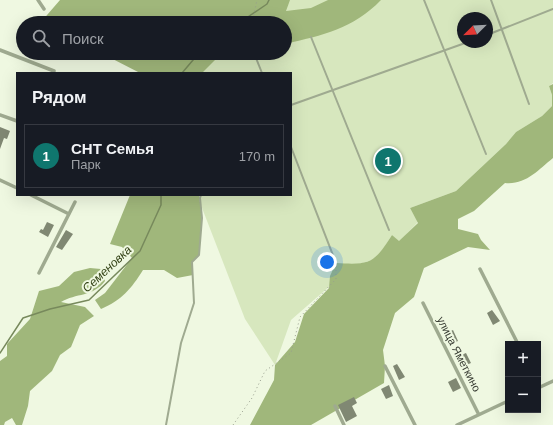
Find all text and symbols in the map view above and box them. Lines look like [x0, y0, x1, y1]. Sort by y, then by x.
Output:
north arrow [457, 12, 493, 48]
search box [16, 16, 292, 60]
icon: search [30, 27, 52, 49]
text: Поиск [62, 30, 104, 47]
text: Рядом [32, 88, 87, 107]
text: СНТ Семья [71, 140, 154, 157]
pin: 1 [375, 146, 401, 176]
text: 1 [42, 149, 50, 164]
text: 170 m [239, 149, 275, 164]
text: Парк [71, 157, 101, 172]
water label: Семеновка [80, 243, 135, 295]
your location [317, 252, 337, 272]
street label: улица Яметкино [435, 314, 483, 394]
map controls [505, 341, 541, 413]
button: + [505, 341, 541, 377]
button: − [505, 377, 541, 413]

